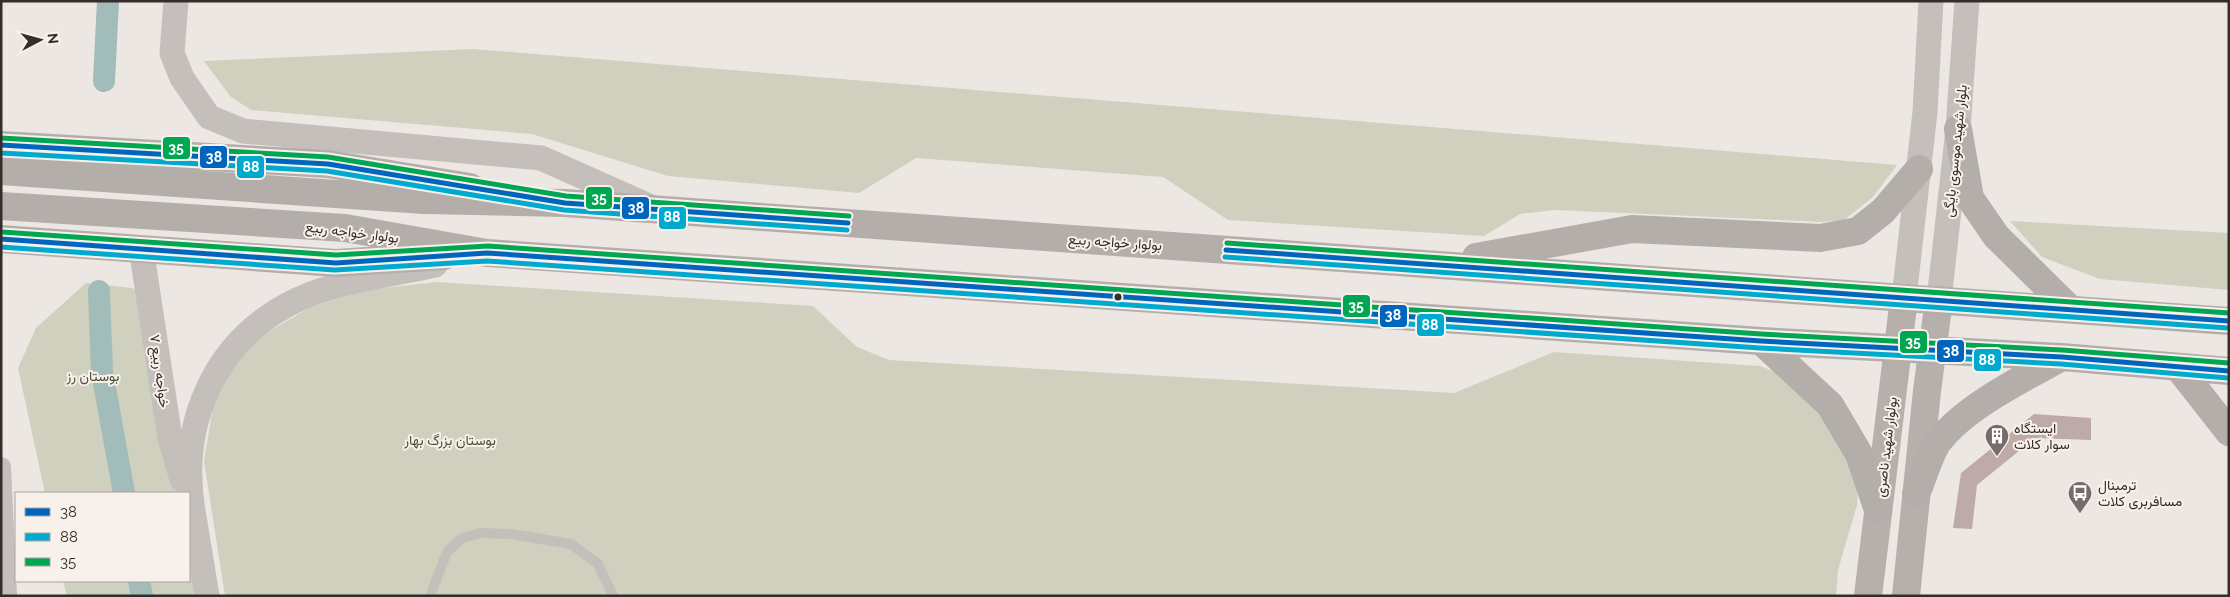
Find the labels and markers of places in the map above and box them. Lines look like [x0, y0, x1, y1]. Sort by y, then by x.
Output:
unlabelled marker [1113, 292, 1123, 302]
place label: ایستگاه سوار کلات [2014, 420, 2070, 453]
building icon: ایستگاه سوار کلات [1984, 423, 2010, 457]
place label: ترمبنال مسافربری کلات [2098, 477, 2182, 510]
bus stop icon: ترمبنال مسافربری کلات [2067, 480, 2093, 514]

